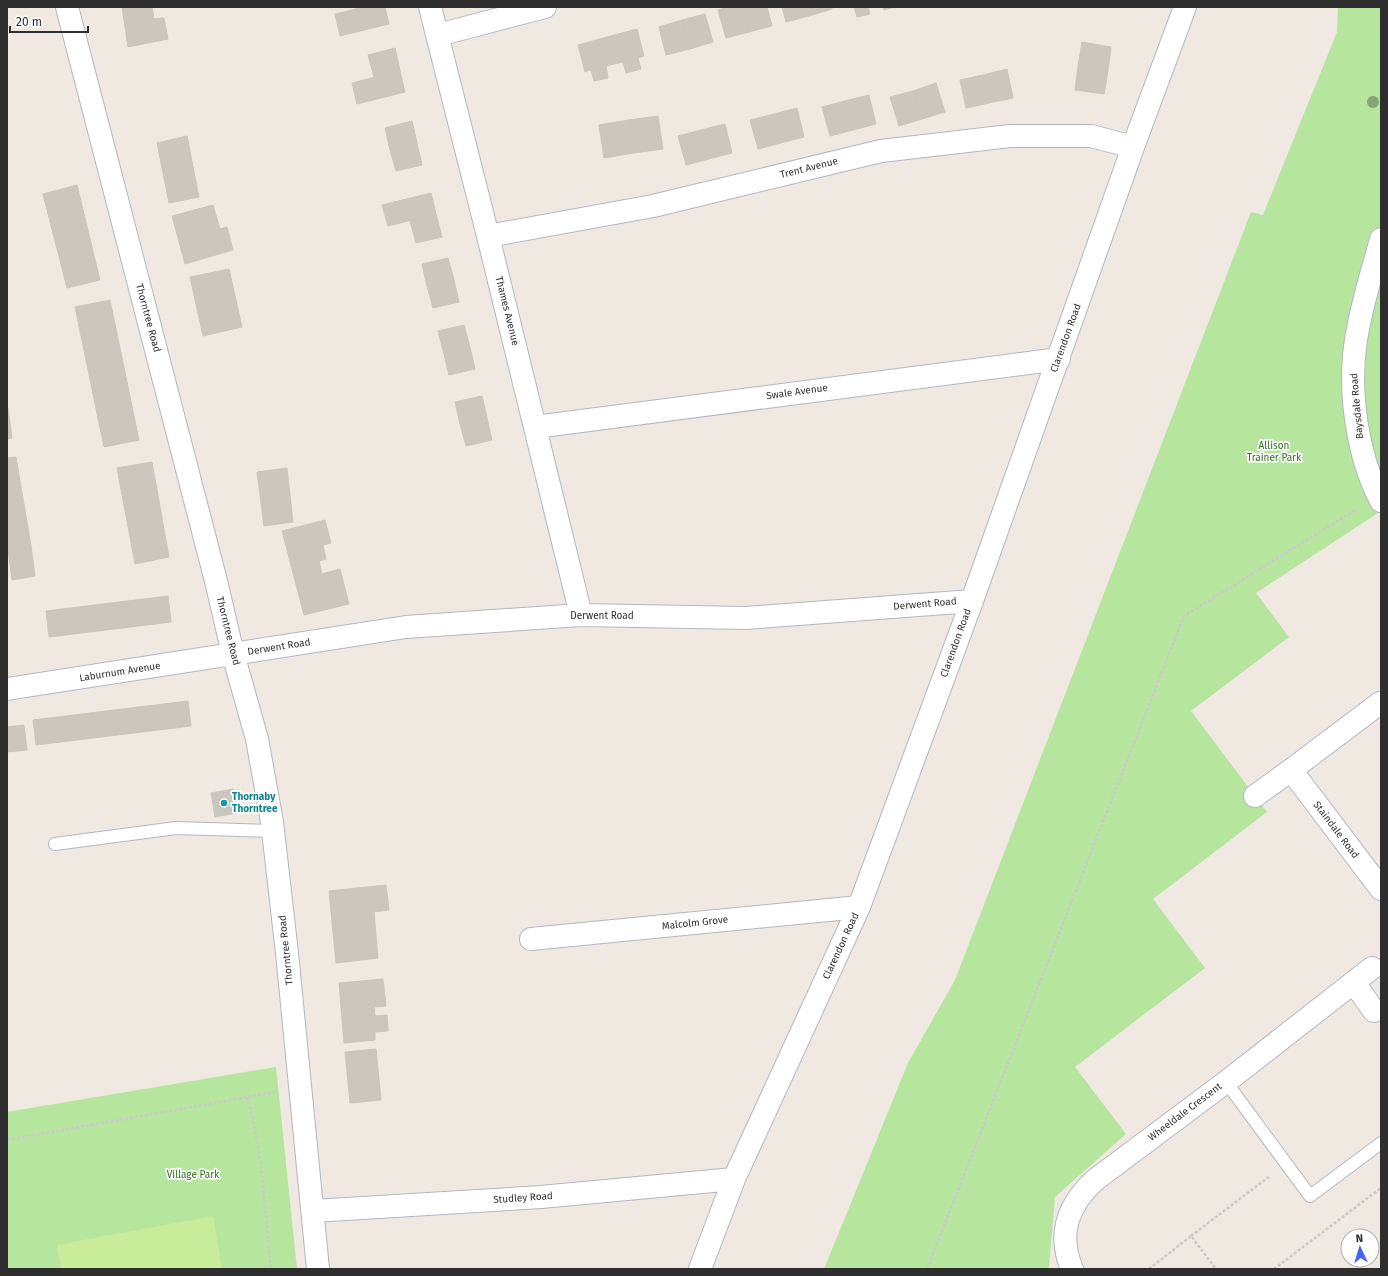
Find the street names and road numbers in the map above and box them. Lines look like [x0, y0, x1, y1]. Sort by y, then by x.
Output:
street label: Trent Avenue [779, 155, 839, 181]
street label: Thames Avenue [493, 275, 521, 347]
street label: Thorntree Road [133, 282, 163, 354]
street label: Clarendon Road [1048, 302, 1084, 374]
street label: Baysdale Road [1348, 372, 1366, 440]
street label: Swale Avenue [765, 382, 829, 402]
street label: Thorntree Road [214, 595, 242, 667]
street label: Derwent Road [893, 595, 957, 613]
street label: Clarendon Road [938, 607, 974, 679]
street label: Derwent Road [570, 610, 634, 622]
street label: Derwent Road [247, 636, 311, 658]
street label: Laburnum Avenue [79, 660, 161, 684]
street label: Staindale Road [1311, 799, 1361, 861]
street label: Clarendon Road [820, 911, 862, 981]
street label: Thorntree Road [276, 914, 296, 986]
street label: Malcolm Grove [661, 914, 729, 932]
street label: Wheeldale Crescent [1146, 1080, 1224, 1144]
street label: Studley Road [493, 1190, 553, 1206]

